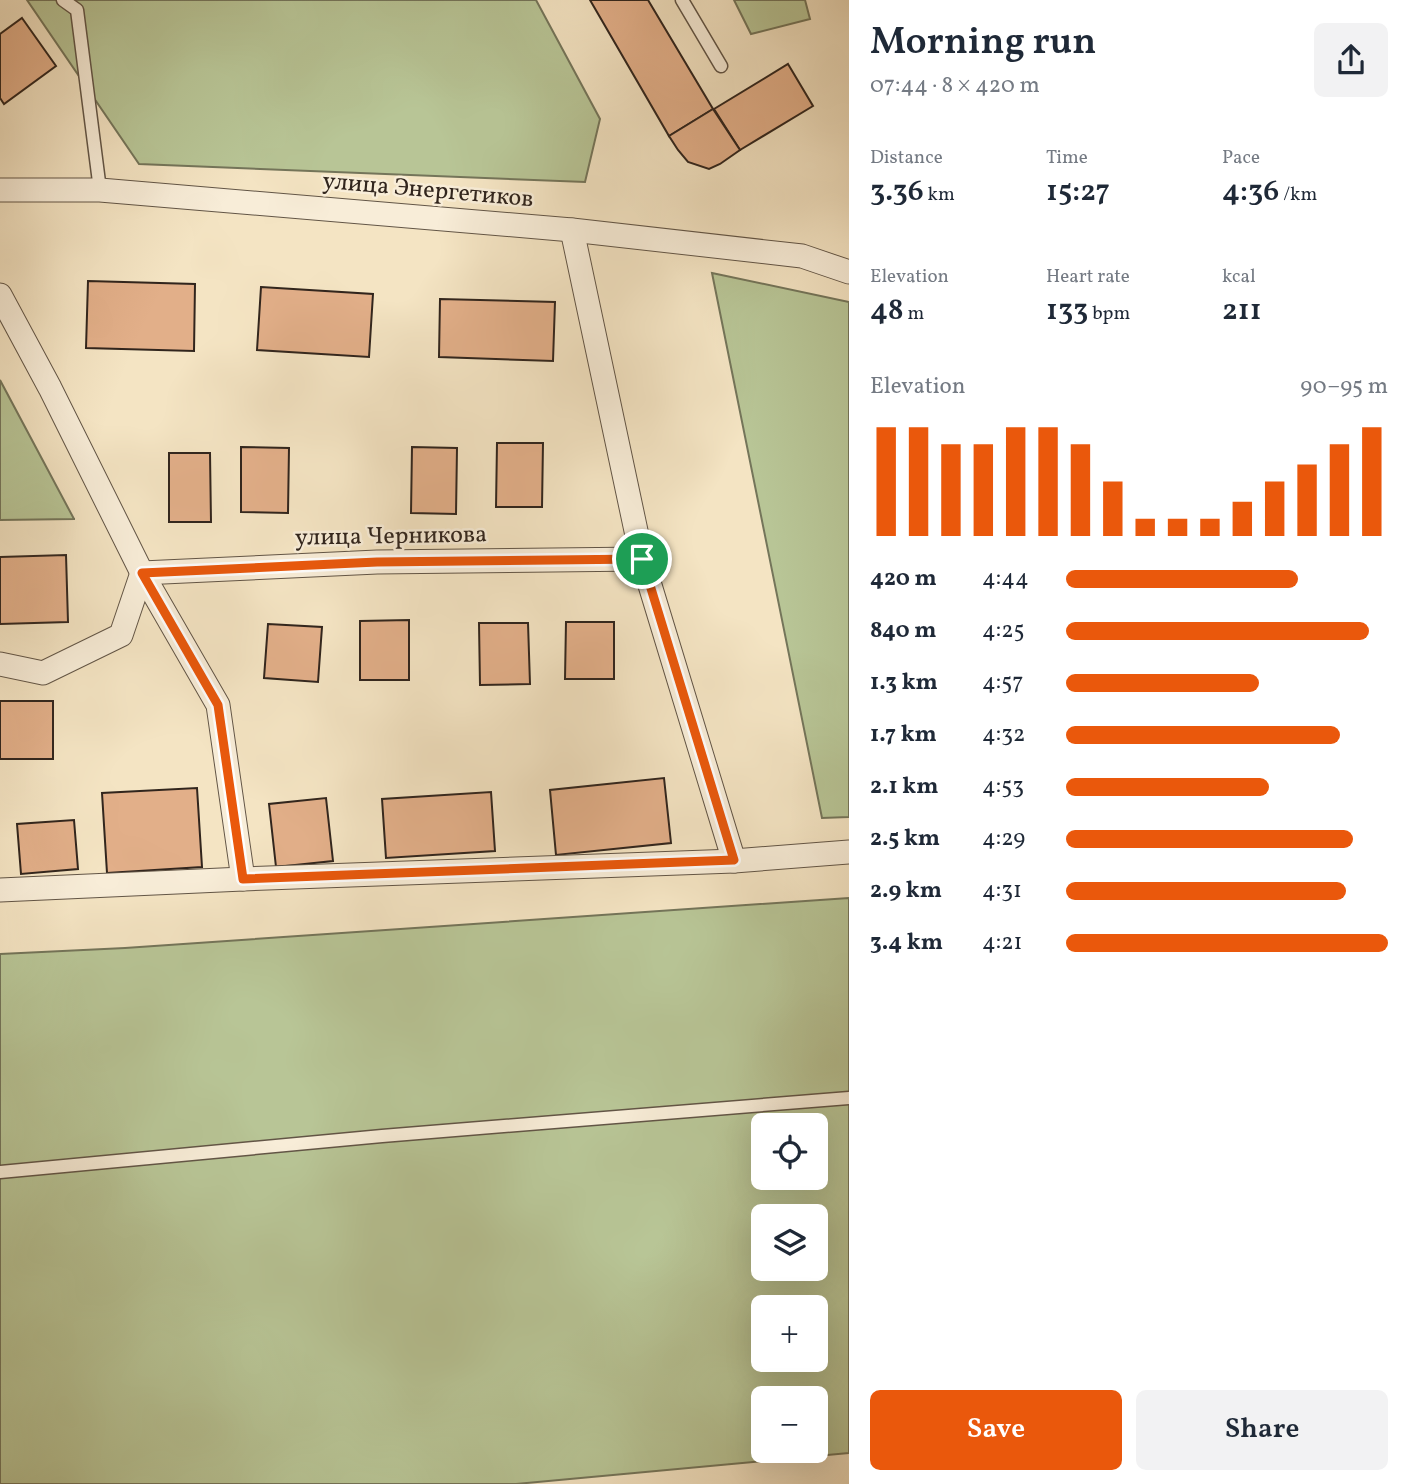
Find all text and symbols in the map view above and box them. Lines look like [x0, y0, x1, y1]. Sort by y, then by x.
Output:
text: Morning run [870, 17, 1096, 70]
button: share [1314, 23, 1388, 97]
text: 07:44 · 8 × 420 m [870, 70, 1040, 102]
text: Distance [870, 145, 943, 171]
text: Time [1046, 145, 1088, 171]
text: Pace [1222, 145, 1260, 171]
street label: улица Энергетиков [321, 165, 535, 217]
text: 3.36 [870, 171, 924, 213]
text: 15:27 [1046, 171, 1110, 213]
text: 4:36 [1222, 171, 1279, 213]
text: km [924, 182, 955, 208]
text: /km [1279, 182, 1317, 208]
text: Elevation [870, 264, 949, 290]
text: Heart rate [1046, 264, 1130, 290]
text: kcal [1222, 264, 1256, 290]
text: 48 [870, 290, 904, 332]
text: 133 [1046, 290, 1088, 332]
text: 211 [1222, 290, 1262, 332]
text: m [904, 301, 924, 327]
text: bpm [1088, 301, 1130, 327]
text: Elevation [870, 371, 966, 403]
text: 90–95 m [1300, 371, 1388, 403]
street label: улица Черникова [295, 518, 487, 556]
pin [612, 529, 672, 589]
icon: arrive [623, 540, 661, 578]
text: 420 m [870, 563, 937, 595]
text: 4:44 [982, 563, 1029, 595]
text: 840 m [870, 615, 936, 647]
text: 4:25 [982, 615, 1025, 647]
text: 1.3 km [870, 667, 938, 699]
text: 4:57 [982, 667, 1023, 699]
text: 1.7 km [870, 719, 937, 751]
text: 4:32 [982, 719, 1025, 751]
text: 2.1 km [870, 771, 939, 803]
text: 4:53 [982, 771, 1024, 803]
text: 2.5 km [870, 823, 940, 855]
text: 4:29 [982, 823, 1025, 855]
text: 2.9 km [870, 875, 942, 907]
text: 4:31 [982, 875, 1022, 907]
text: 3.4 km [870, 927, 943, 959]
text: 4:21 [982, 927, 1022, 959]
map controls [751, 1113, 828, 1463]
button: locate [751, 1113, 828, 1190]
button: layers [751, 1204, 828, 1281]
button: + [751, 1295, 828, 1372]
button: − [751, 1386, 828, 1463]
button: Save [870, 1390, 1122, 1470]
button: Share [1136, 1390, 1388, 1470]

